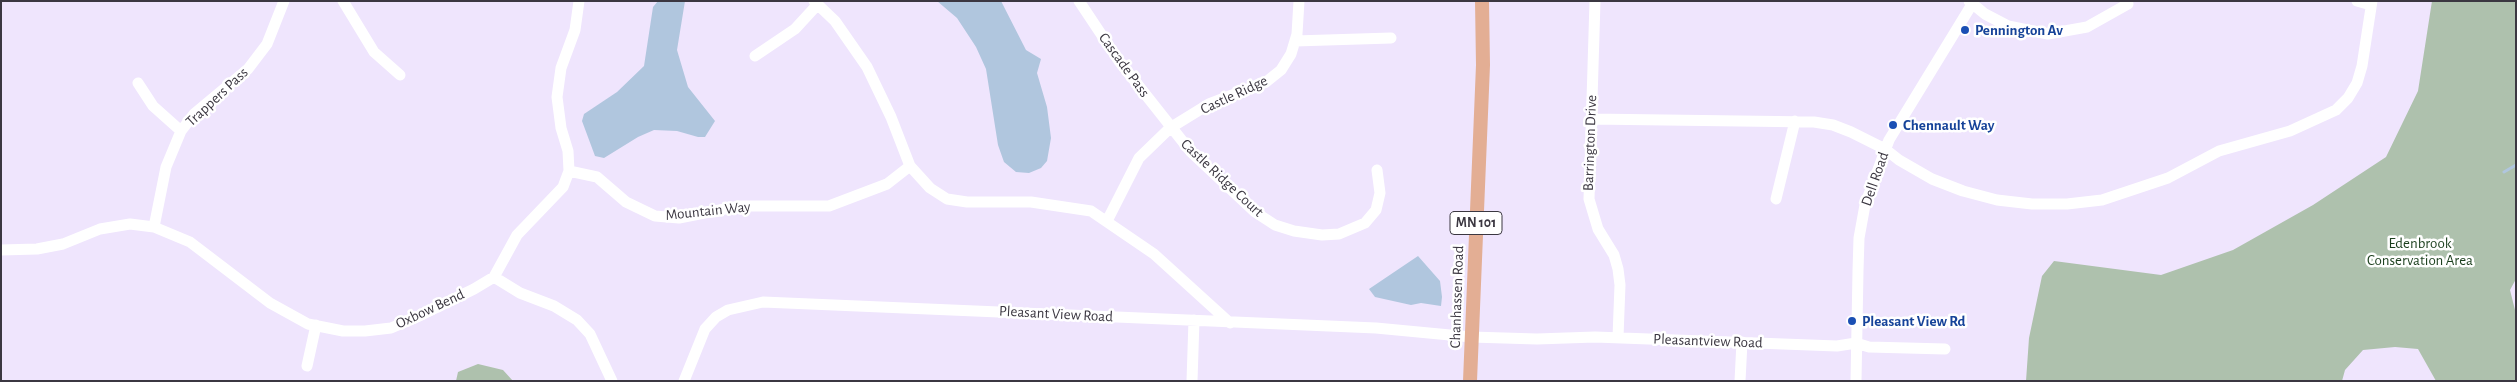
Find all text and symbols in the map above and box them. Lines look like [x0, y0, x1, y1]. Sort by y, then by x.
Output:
place label: Pennington Av [1975, 21, 2063, 39]
marker: Pennington Av [1959, 24, 1971, 36]
street label: Cascade Pass [1095, 29, 1153, 101]
street label: Trappers Pass [182, 64, 252, 130]
street label: Castle Ridge [1198, 72, 1270, 118]
street label: Barrington Drive [1579, 95, 1601, 191]
place label: Chennault Way [1903, 116, 1994, 134]
marker: Chennault Way [1887, 119, 1899, 131]
street label: Castle Ridge Court [1177, 135, 1267, 221]
street label: Dell Road [1857, 149, 1893, 209]
street label: Mountain Way [665, 198, 751, 224]
road number: MN 101 [1450, 212, 1502, 234]
park label: Edenbrook Conservation Area [2367, 234, 2473, 269]
street label: Chanhassen Road [1446, 245, 1468, 349]
street label: Oxbow Bend [393, 285, 467, 333]
street label: Pleasant View Road [999, 302, 1113, 326]
place label: Pleasant View Rd [1862, 312, 1965, 330]
marker: Pleasant View Rd [1846, 315, 1858, 327]
street label: Pleasantview Road [1653, 330, 1763, 352]

